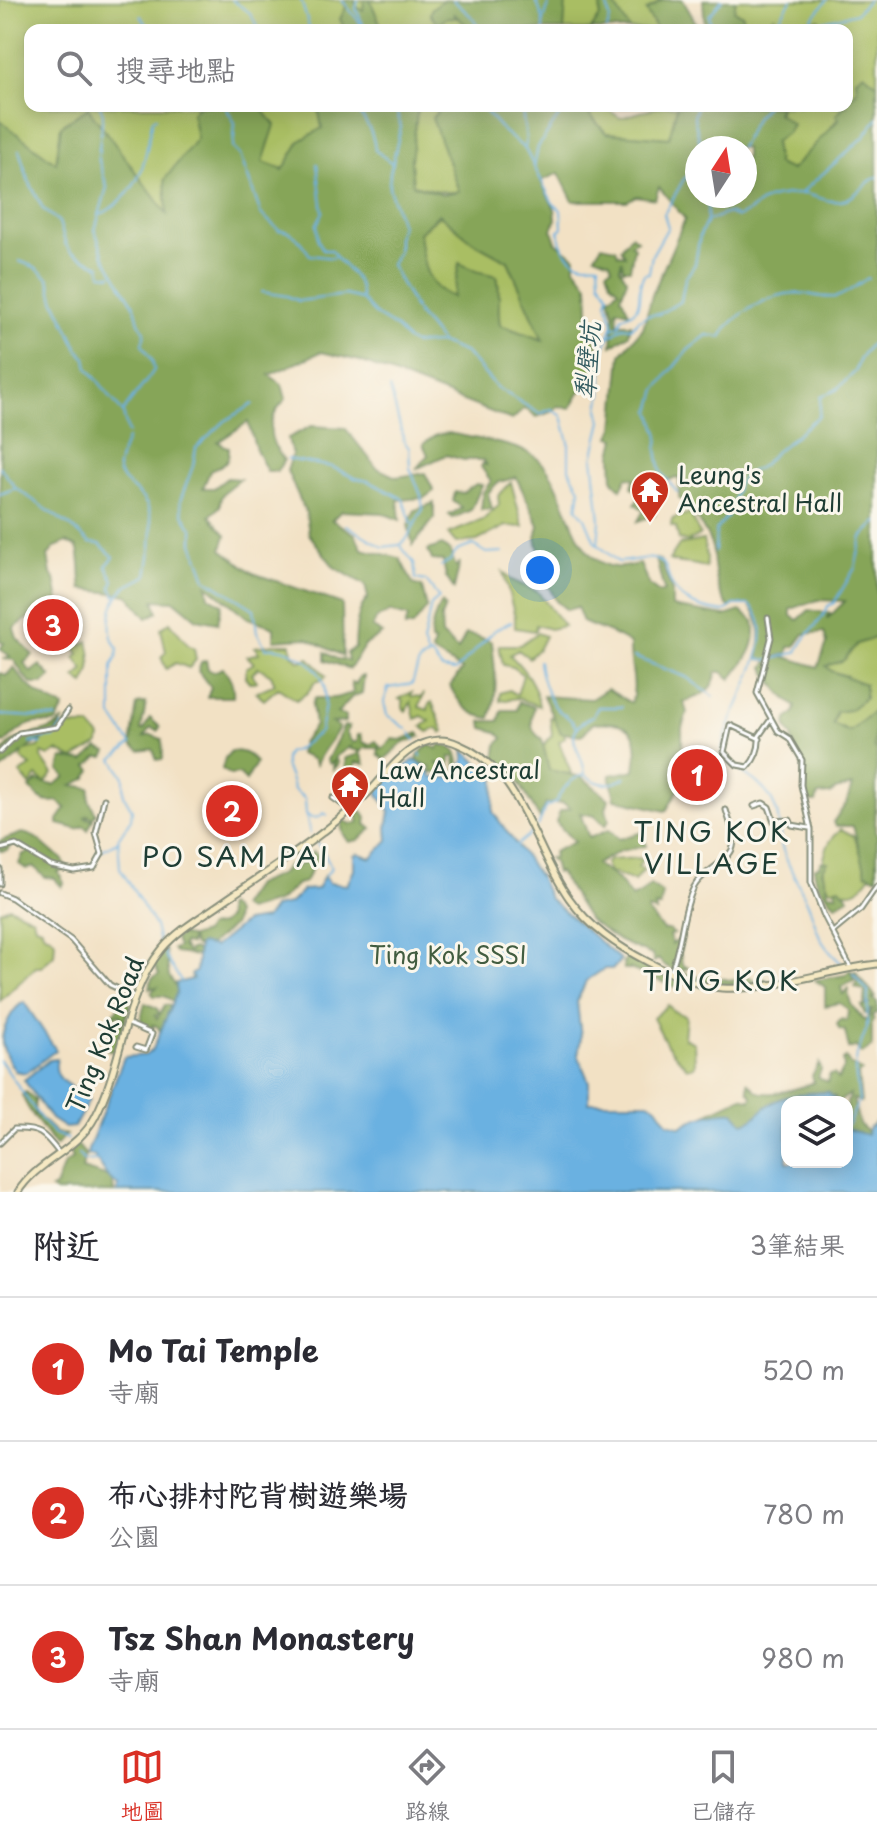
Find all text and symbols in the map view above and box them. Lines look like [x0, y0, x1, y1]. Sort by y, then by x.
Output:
search box [24, 24, 853, 112]
icon: search [52, 46, 96, 90]
text: 搜尋地點 [116, 46, 236, 91]
north arrow [685, 136, 757, 208]
water label: 犁壁坑 [564, 317, 610, 401]
place label: Leung's Ancestral Hall [678, 456, 842, 520]
temple icon: Leung's Ancestral Hall [629, 469, 671, 524]
your location [520, 550, 560, 590]
pin: 3 [27, 595, 79, 655]
pin: 1 [671, 745, 723, 805]
place label: Law Ancestral Hall [378, 751, 540, 815]
temple icon: Law Ancestral Hall [329, 764, 371, 819]
pin: 2 [206, 781, 258, 841]
district label: TING KOK VILLAGE [633, 809, 791, 884]
district label: PO SAM PAI [142, 834, 330, 877]
park label: Ting Kok SSSI [369, 936, 527, 972]
street label: Ting Kok Road [56, 951, 152, 1118]
district label: TING KOK [642, 958, 800, 1001]
map controls [781, 1096, 853, 1168]
button: layers [781, 1096, 853, 1168]
text: 附近 [32, 1218, 100, 1270]
text: 3筆結果 [750, 1225, 845, 1264]
text: Mo Tai Temple [108, 1327, 319, 1372]
text: 1 [52, 1350, 64, 1389]
text: 520 m [762, 1350, 845, 1389]
text: 寺廟 [108, 1372, 160, 1411]
text: 布心排村陀背樹遊樂場 [108, 1471, 408, 1516]
text: 2 [49, 1494, 67, 1533]
text: 780 m [763, 1494, 845, 1533]
text: 公園 [108, 1516, 160, 1555]
text: Tsz Shan Monastery [108, 1615, 415, 1660]
text: 3 [49, 1638, 67, 1677]
text: 980 m [761, 1638, 845, 1677]
text: 寺廟 [108, 1660, 160, 1699]
tab: 地圖 [120, 1745, 165, 1826]
tab: 路線 [405, 1745, 450, 1826]
tab: 已儲存 [690, 1745, 757, 1826]

